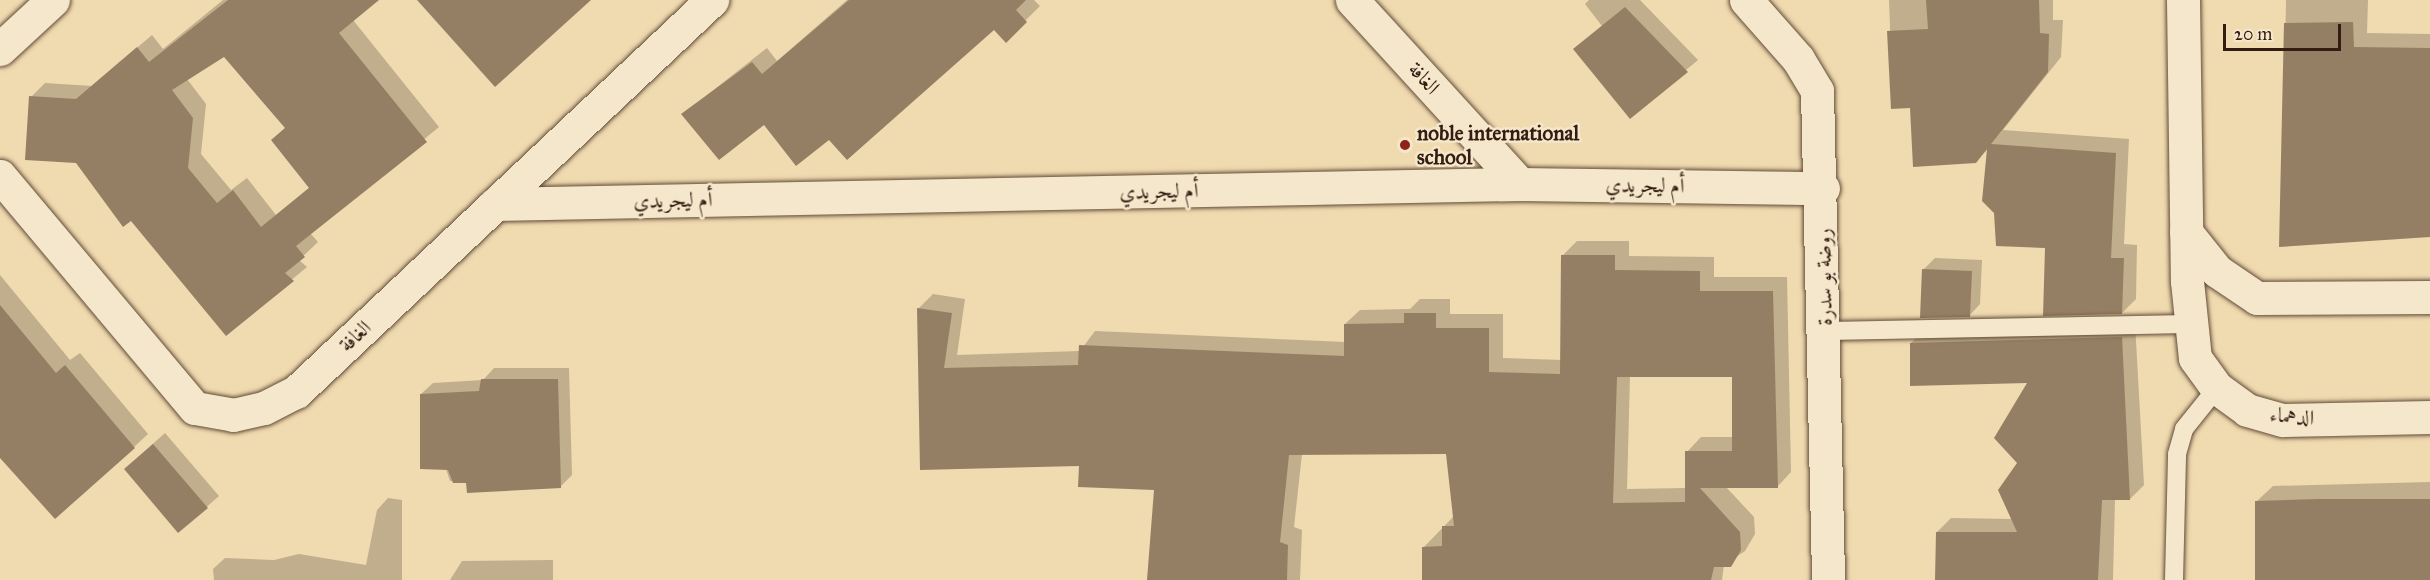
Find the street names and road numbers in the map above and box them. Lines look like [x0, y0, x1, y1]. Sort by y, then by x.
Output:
street label: الغافة [1403, 57, 1445, 99]
street label: أم ليجريدي [1605, 172, 1685, 198]
street label: أم ليجريدي [1119, 178, 1199, 204]
street label: أم ليجريدي [633, 187, 713, 213]
street label: روضة بو سدرة [1811, 228, 1837, 326]
street label: الغافة [334, 315, 376, 357]
street label: الدهماء [2269, 402, 2315, 430]

